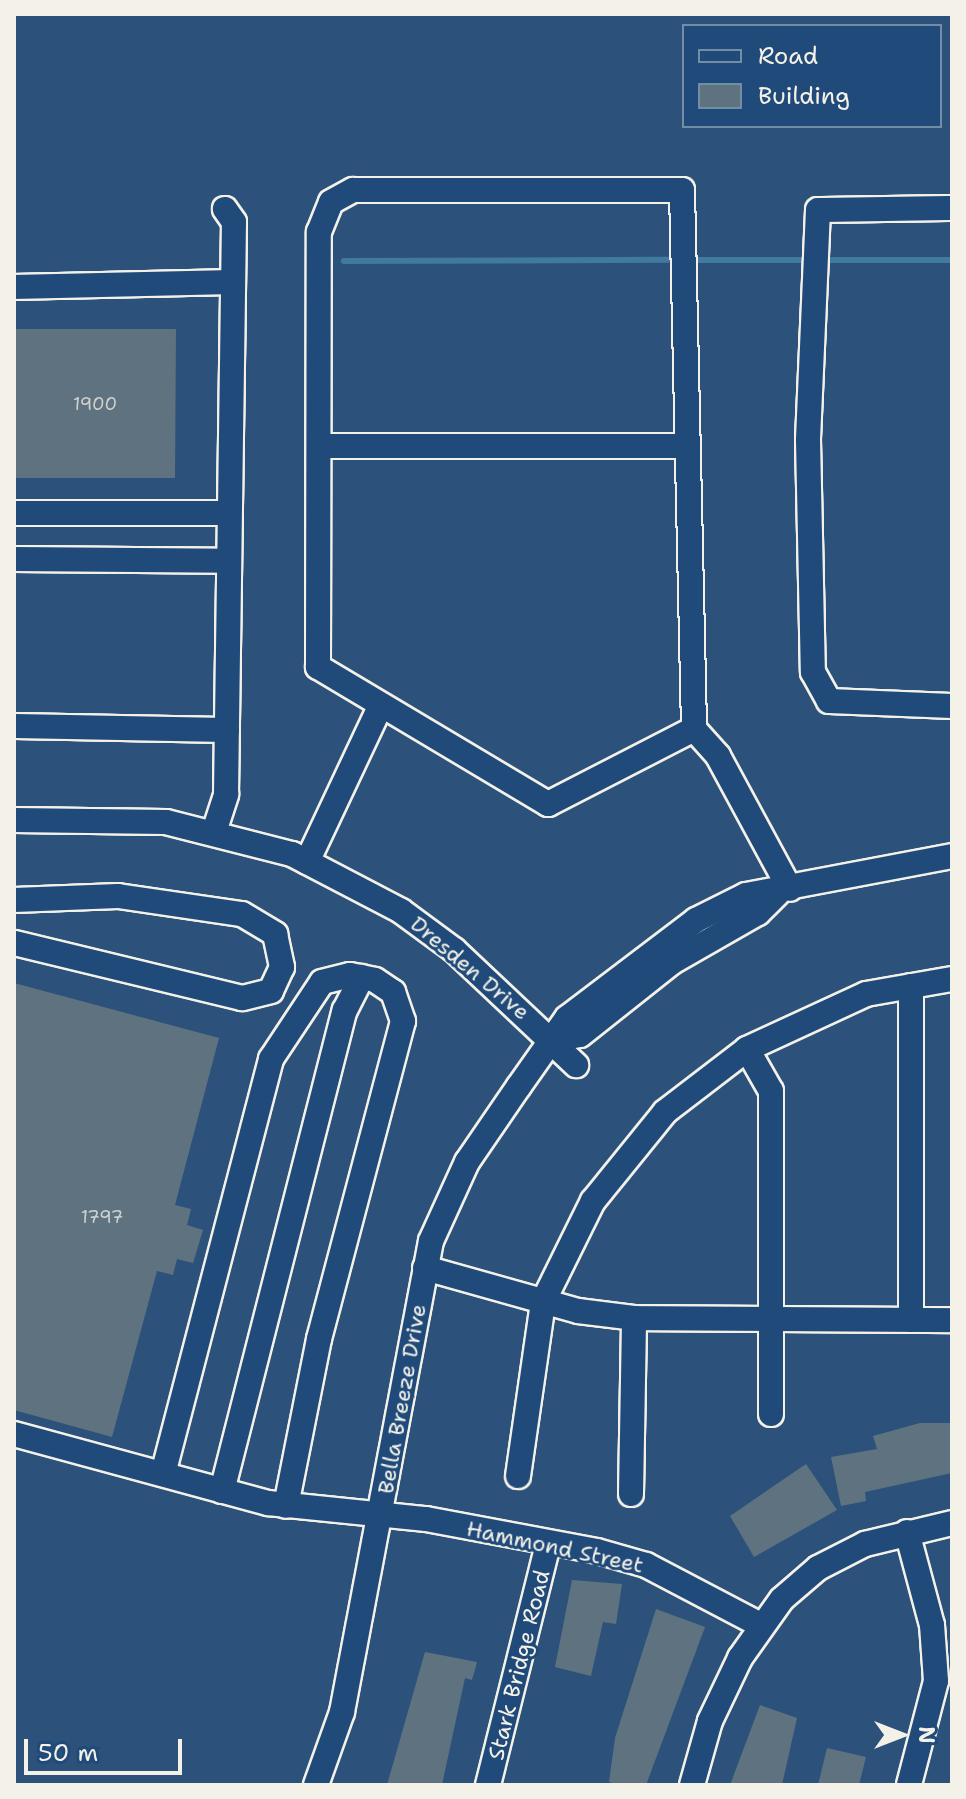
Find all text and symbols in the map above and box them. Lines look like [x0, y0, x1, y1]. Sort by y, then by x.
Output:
legend [682, 24, 942, 128]
text: Road [758, 40, 818, 72]
text: Building [758, 80, 850, 112]
house number: 1900 [73, 393, 117, 415]
street label: Dresden Drive [405, 911, 535, 1025]
house number: 1797 [81, 1206, 123, 1228]
street label: Bella Breeze Drive [372, 1302, 432, 1496]
street label: Hammond Street [464, 1515, 646, 1579]
street label: Stark Bridge Road [483, 1567, 555, 1763]
north arrow [862, 1695, 942, 1775]
scale bar [28, 1723, 186, 1773]
text: N [912, 1726, 941, 1744]
text: 50 m [38, 1737, 98, 1769]

